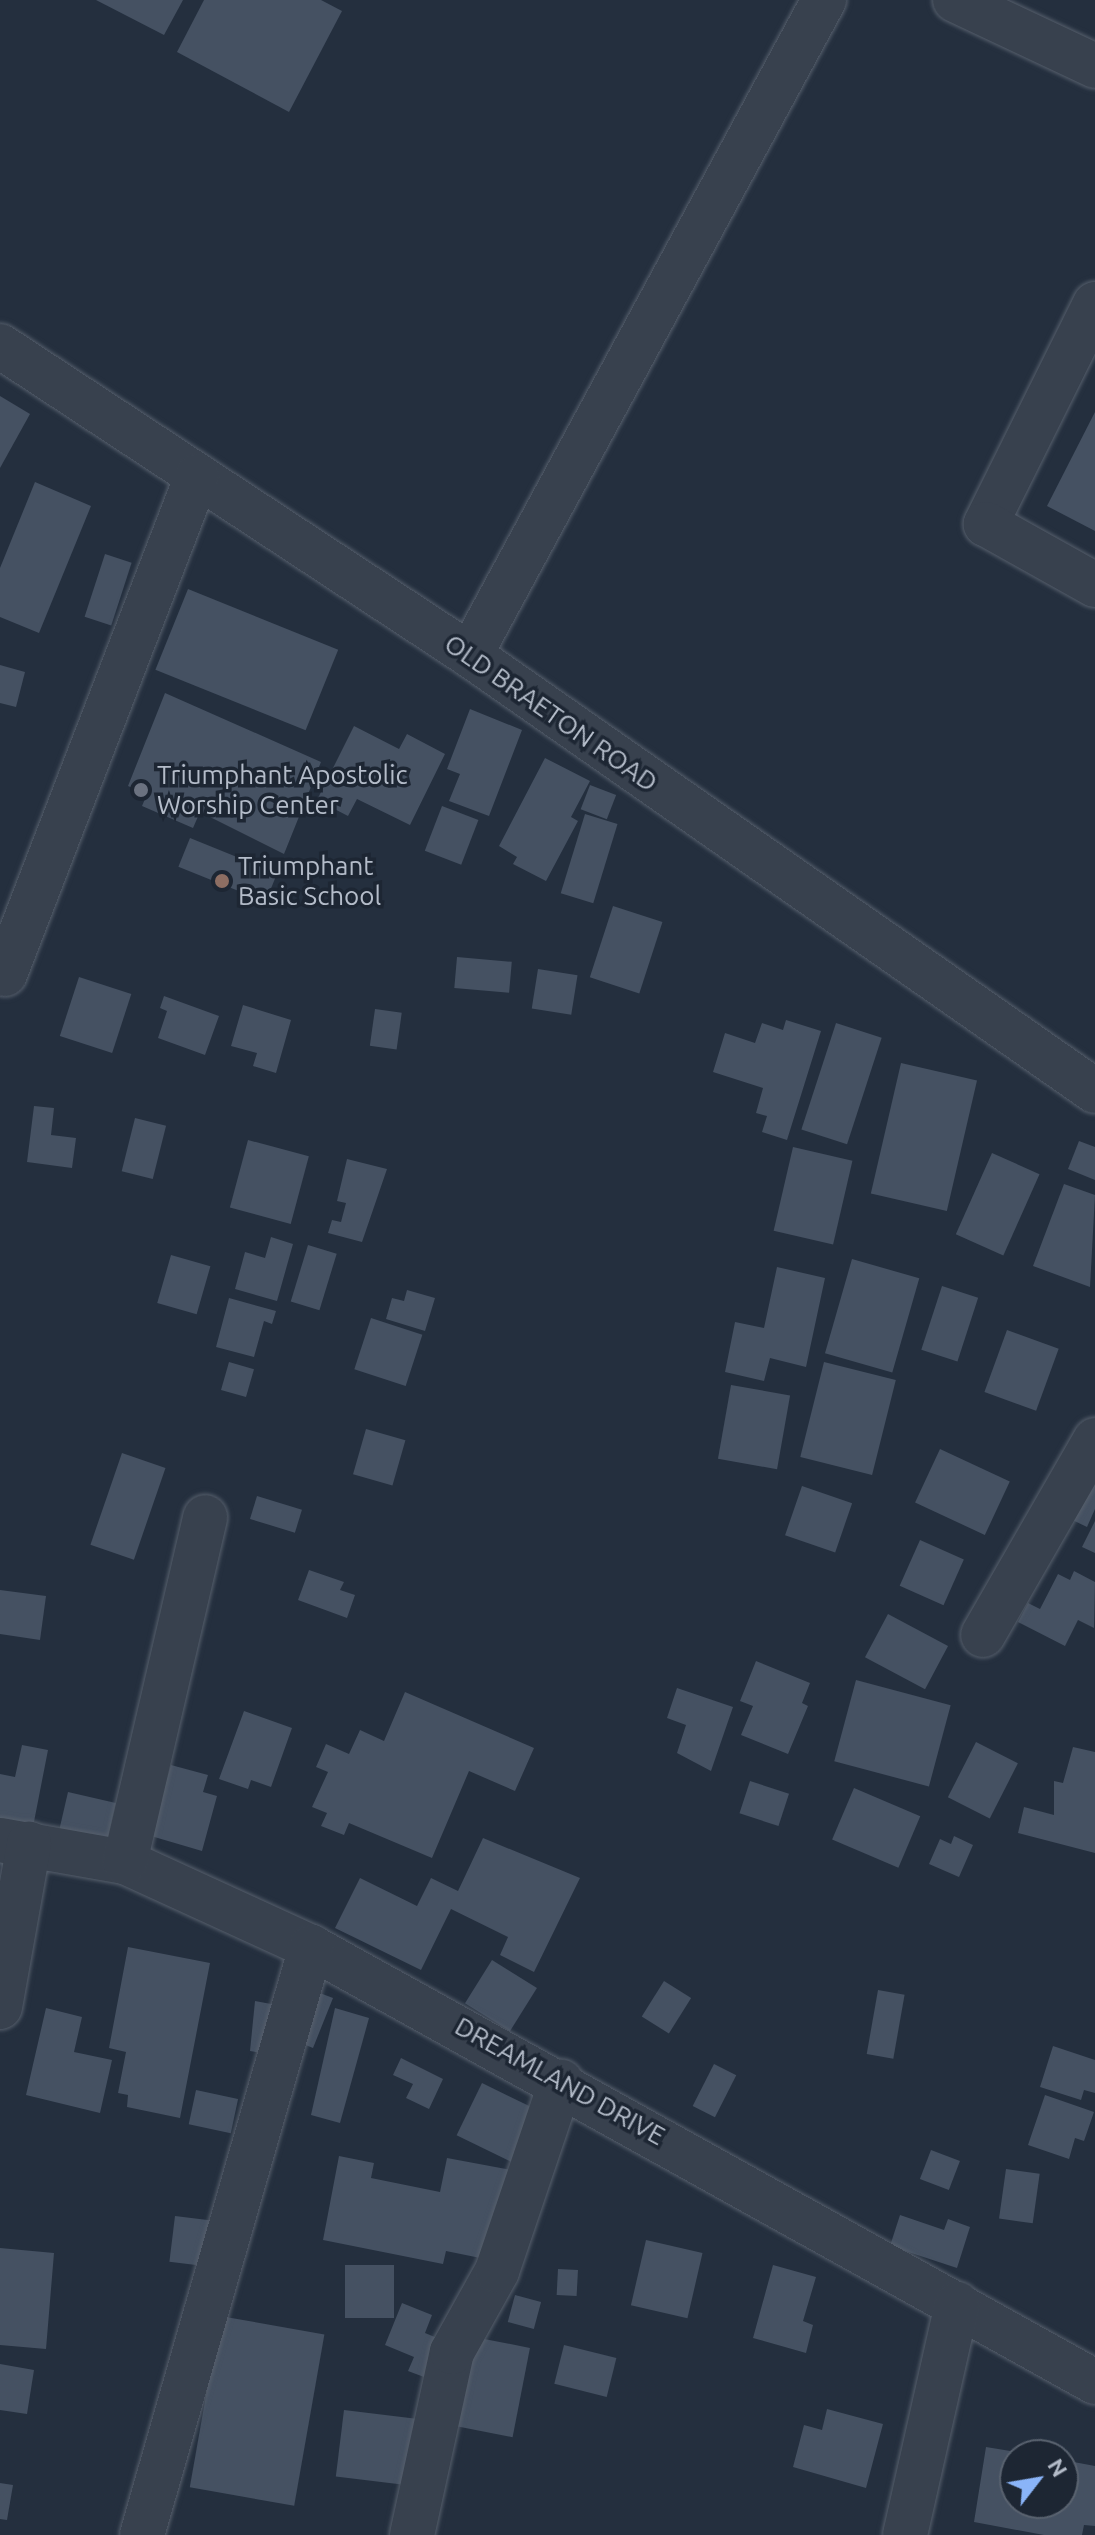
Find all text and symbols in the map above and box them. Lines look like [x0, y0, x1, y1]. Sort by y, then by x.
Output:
street label: OLD BRAETON ROAD [439, 628, 663, 798]
place label: Triumphant Apostolic Worship Center [157, 759, 408, 820]
marker: Triumphant Apostolic Worship Center [132, 781, 150, 799]
place label: Triumphant Basic School [238, 850, 381, 912]
marker: Triumphant Basic School [213, 872, 231, 890]
street label: DREAMLAND DRIVE [450, 2010, 670, 2152]
north arrow [999, 2439, 1079, 2519]
text: N [1043, 2454, 1073, 2481]

